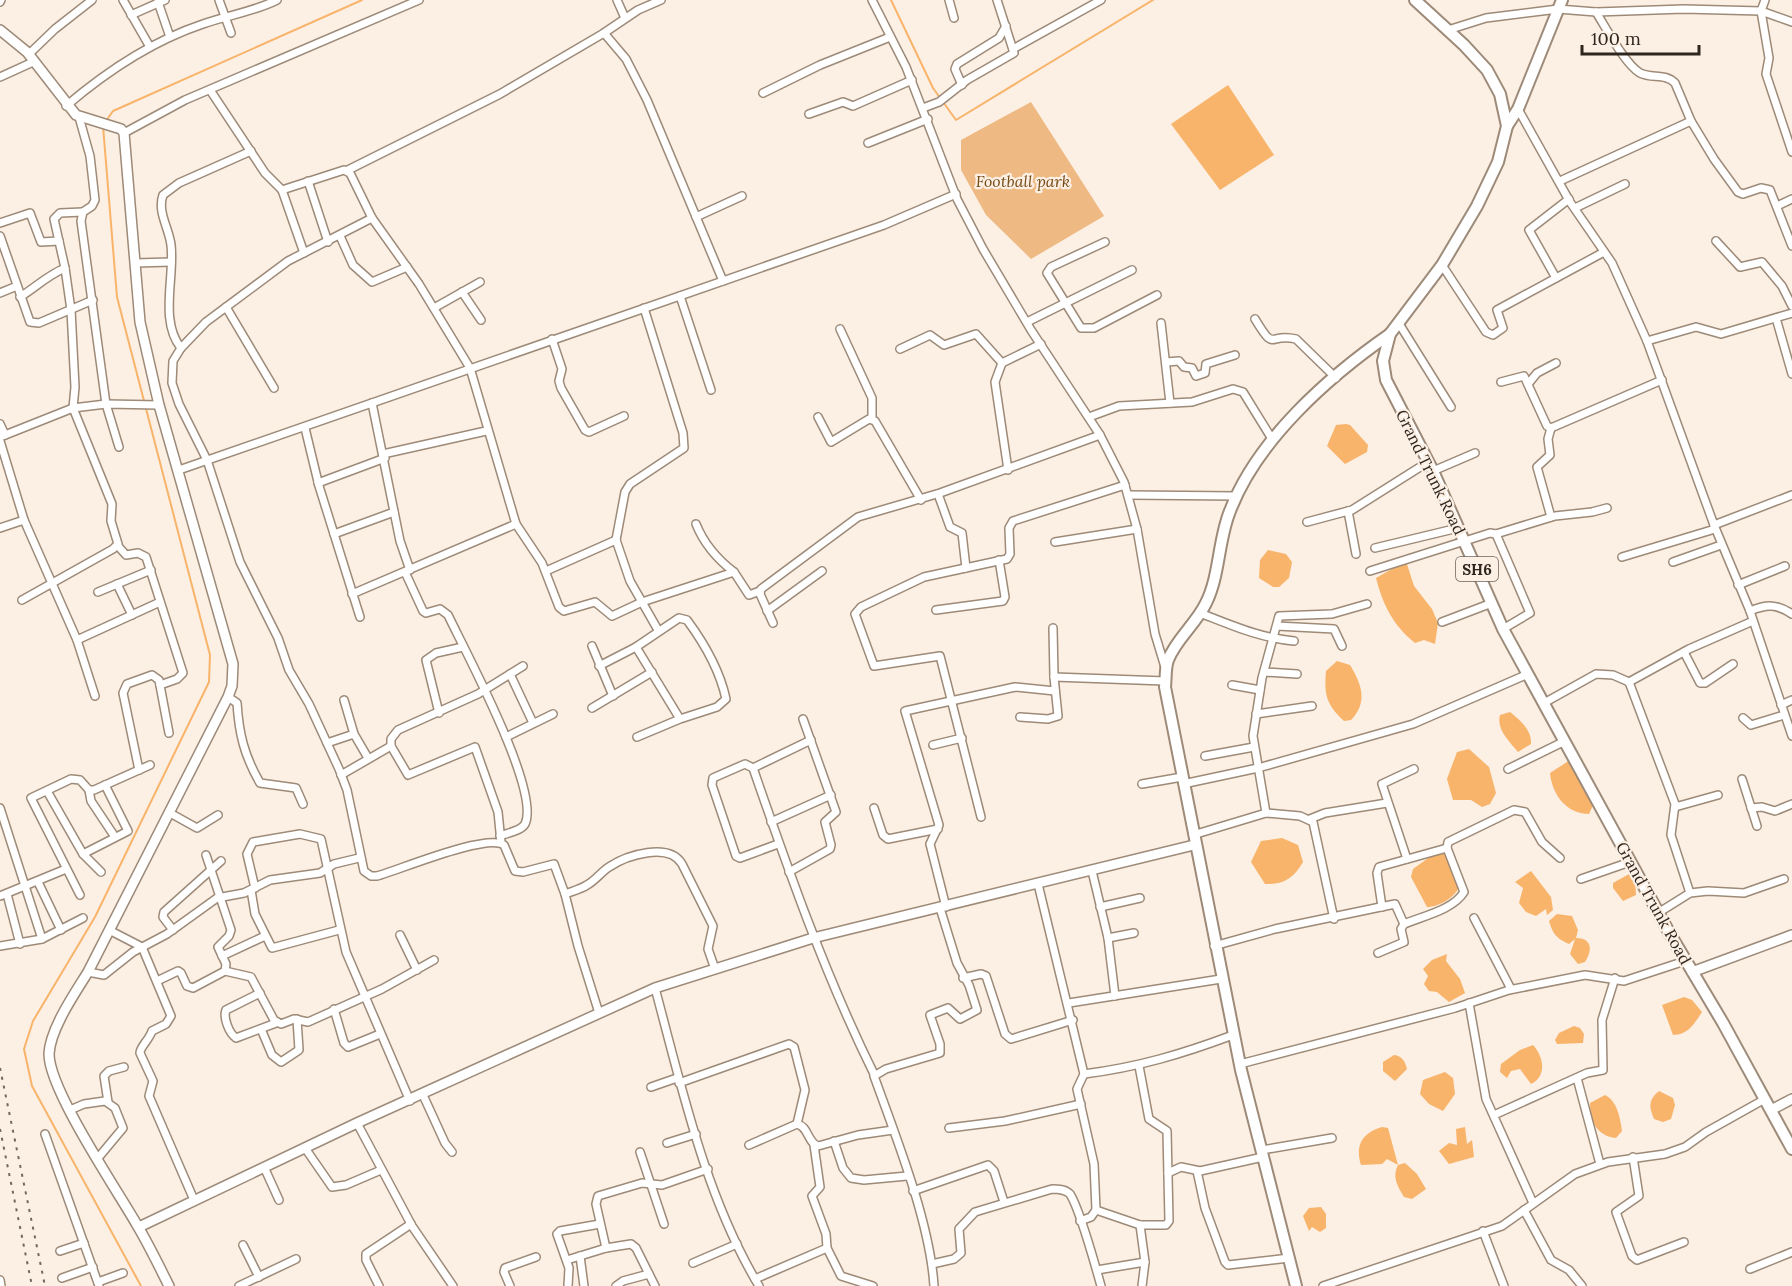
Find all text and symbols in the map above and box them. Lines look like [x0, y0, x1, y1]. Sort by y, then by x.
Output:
scale bar [1582, 18, 1699, 56]
text: 100 m [1591, 27, 1641, 50]
park label: Football park [976, 171, 1070, 191]
street label: Grand Trunk Road [1392, 406, 1470, 538]
road number: SH6 [1456, 557, 1498, 581]
street label: Grand Trunk Road [1612, 838, 1696, 968]

